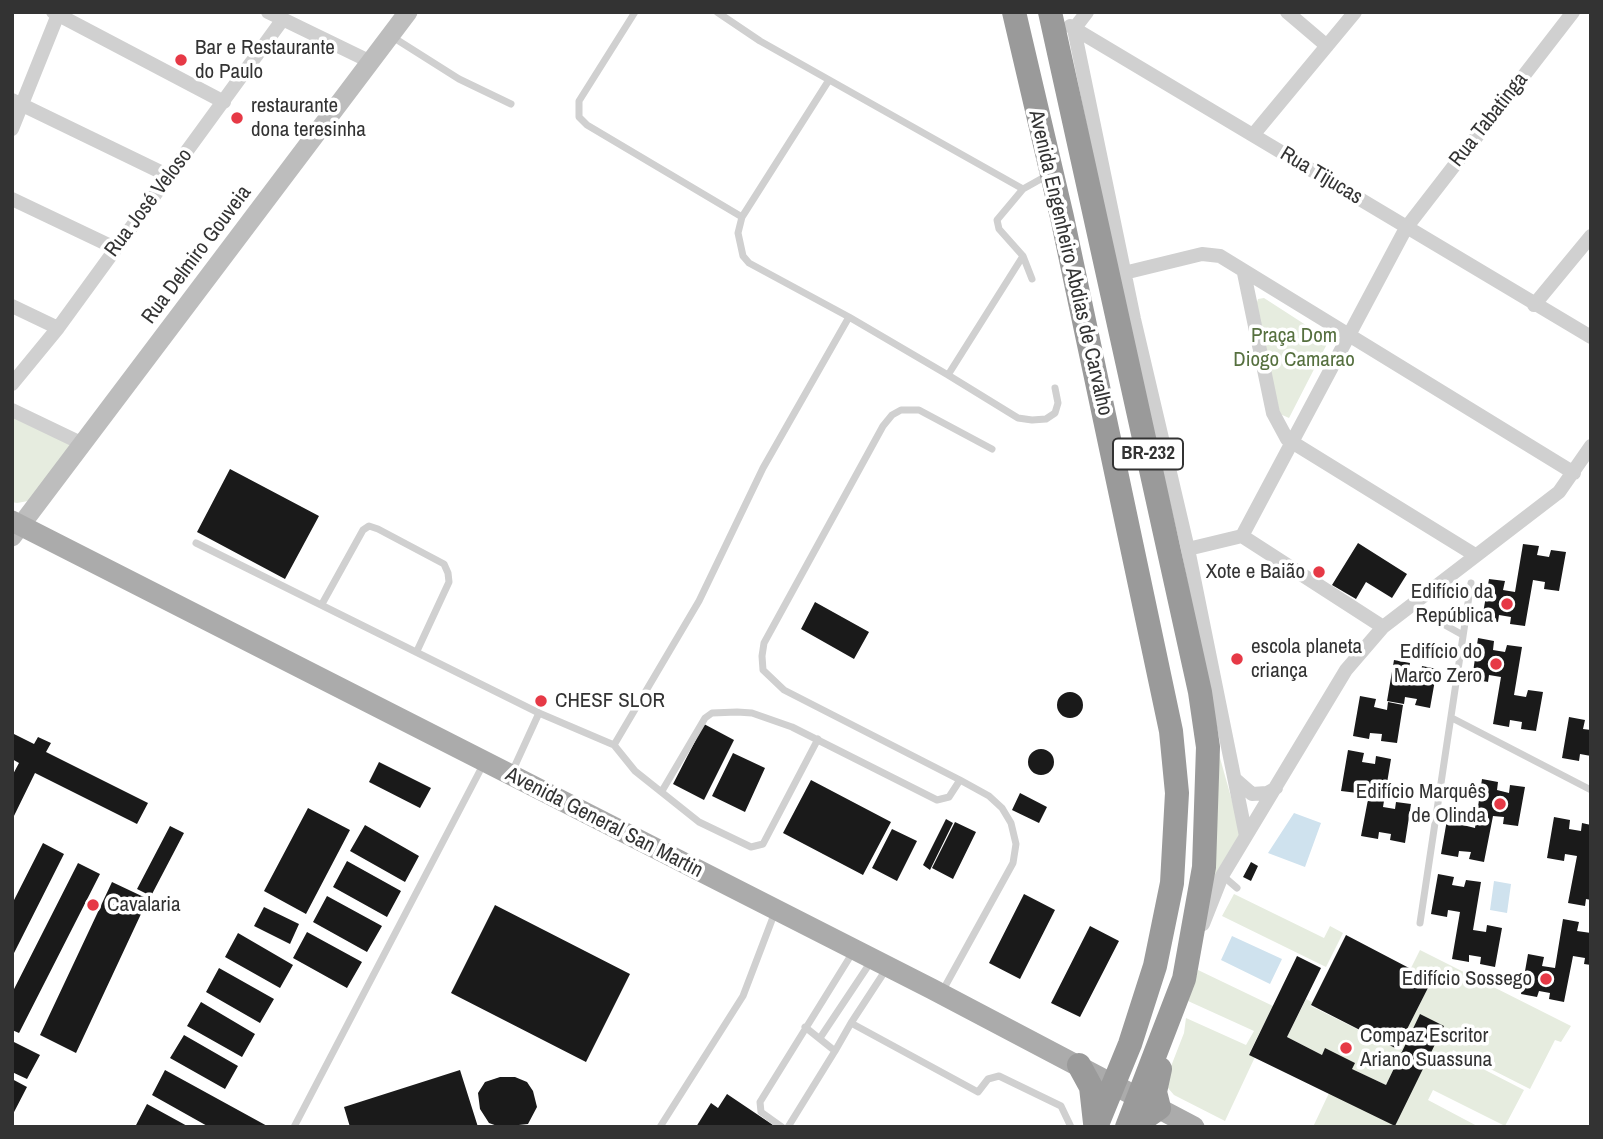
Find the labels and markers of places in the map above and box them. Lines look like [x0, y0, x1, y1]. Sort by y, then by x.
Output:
place label: Bar e Restaurante do Paulo [195, 35, 335, 85]
marker: Bar e Restaurante do Paulo [173, 52, 189, 68]
place label: restaurante dona teresinha [251, 93, 366, 143]
marker: restaurante dona teresinha [229, 110, 245, 126]
place label: Xote e Baião [1206, 559, 1305, 585]
marker: Xote e Baião [1311, 564, 1327, 580]
place label: Edifício da República [1411, 579, 1493, 629]
marker: Edifício da República [1499, 596, 1515, 612]
place label: escola planeta criança [1251, 634, 1362, 684]
place label: Edifício do Marco Zero [1394, 639, 1482, 689]
marker: escola planeta criança [1229, 651, 1245, 667]
marker: Edifício do Marco Zero [1488, 656, 1504, 672]
place label: CHESF SLOR [555, 688, 665, 714]
marker: CHESF SLOR [533, 693, 549, 709]
place label: Edifício Marquês de Olinda [1356, 779, 1486, 829]
marker: Edifício Marquês de Olinda [1492, 796, 1508, 812]
place label: Cavalaria [107, 892, 181, 918]
marker: Cavalaria [85, 897, 101, 913]
place label: Edifício Sossego [1402, 966, 1532, 992]
marker: Edifício Sossego [1538, 971, 1554, 987]
place label: Compaz Escritor Ariano Suassuna [1360, 1023, 1492, 1073]
marker: Compaz Escritor Ariano Suassuna [1338, 1040, 1354, 1056]

